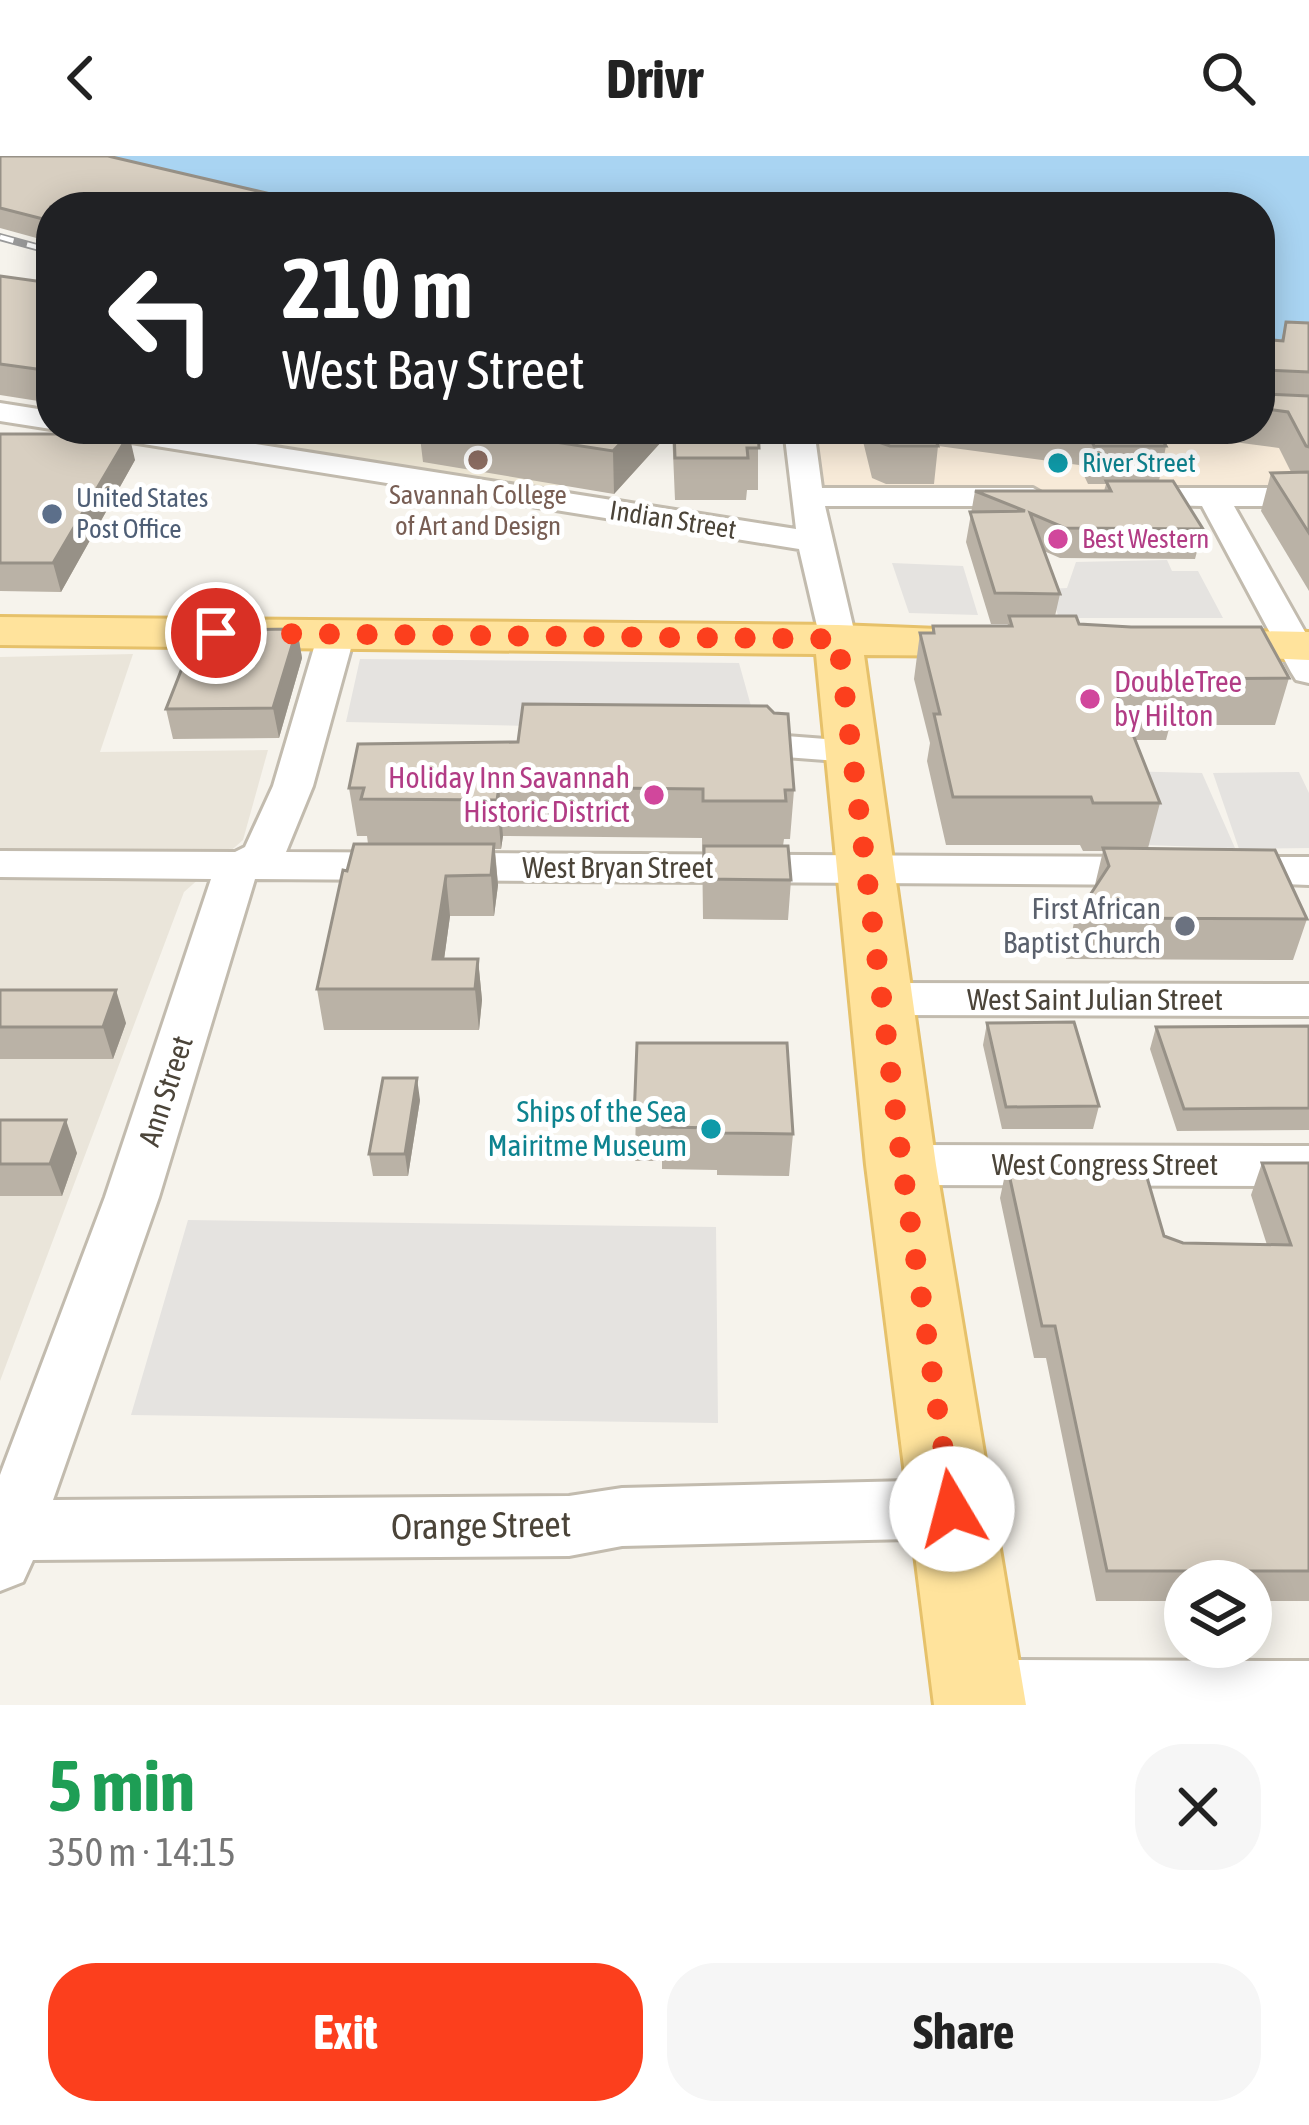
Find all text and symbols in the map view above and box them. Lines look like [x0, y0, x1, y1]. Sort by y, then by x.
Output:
icon: back [48, 45, 114, 111]
icon: search [1195, 45, 1261, 111]
text: Drivr [606, 48, 703, 109]
icon: left [84, 240, 240, 396]
text: 210 m [282, 240, 472, 336]
text: West Bay Street [282, 339, 585, 400]
marker: Savannah College of Art and Design [465, 447, 491, 473]
place label: River Street [1082, 447, 1196, 478]
marker: River Street [1045, 450, 1071, 476]
place label: Savannah College of Art and Design [389, 479, 567, 541]
place label: United States Post Office [76, 482, 208, 544]
street label: Indian Street [608, 494, 739, 545]
marker: United States Post Office [39, 501, 65, 527]
place label: Best Western [1082, 523, 1209, 554]
marker: Best Western [1045, 526, 1071, 552]
pin [165, 582, 267, 684]
icon: arrive [183, 600, 249, 666]
place label: DoubleTree by Hilton [1114, 664, 1242, 732]
marker: DoubleTree by Hilton [1077, 686, 1103, 712]
place label: Holiday Inn Savannah Historic District [388, 760, 630, 828]
marker: Holiday Inn Savannah Historic District [641, 782, 667, 808]
street label: West Bryan Street [522, 850, 714, 884]
place label: First African Baptist Church [1003, 891, 1161, 959]
marker: First African Baptist Church [1172, 913, 1198, 939]
street label: West Saint Julian Street [967, 982, 1223, 1016]
street label: Ann Street [131, 1031, 199, 1150]
place label: Ships of the Sea Mairitme Museum [487, 1094, 687, 1162]
marker: Ships of the Sea Mairitme Museum [698, 1116, 724, 1142]
street label: West Congress Street [992, 1147, 1218, 1181]
position arrow [889, 1446, 1015, 1572]
street label: Orange Street [391, 1502, 571, 1548]
map controls [1164, 1560, 1272, 1668]
button: layers [1164, 1560, 1272, 1668]
text: 5 min [48, 1744, 195, 1826]
button: close [1135, 1744, 1261, 1870]
text: 350 m · 14:15 [48, 1830, 236, 1874]
button: Exit [48, 1963, 643, 2101]
button: Share [667, 1963, 1261, 2101]

